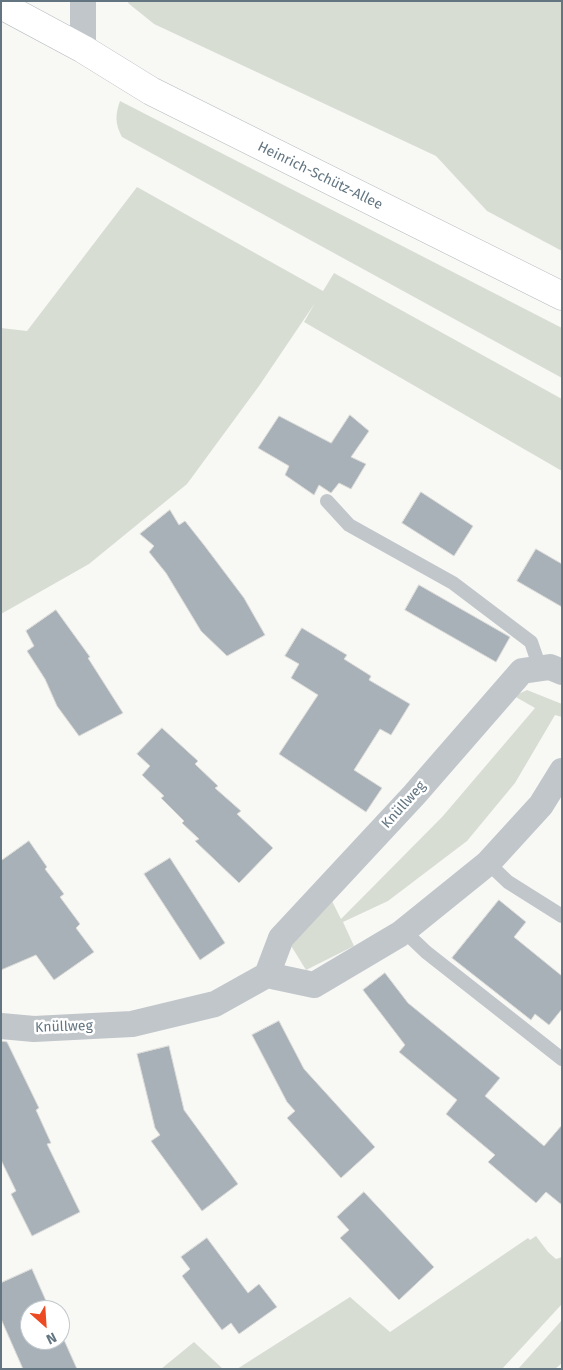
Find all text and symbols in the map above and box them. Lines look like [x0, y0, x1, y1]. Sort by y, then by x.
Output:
street label: Heinrich-Schütz-Allee [255, 138, 385, 214]
street label: Knüllweg [378, 778, 430, 832]
street label: Knüllweg [35, 1018, 93, 1036]
north arrow [20, 1300, 70, 1350]
text: N [43, 1328, 59, 1348]

